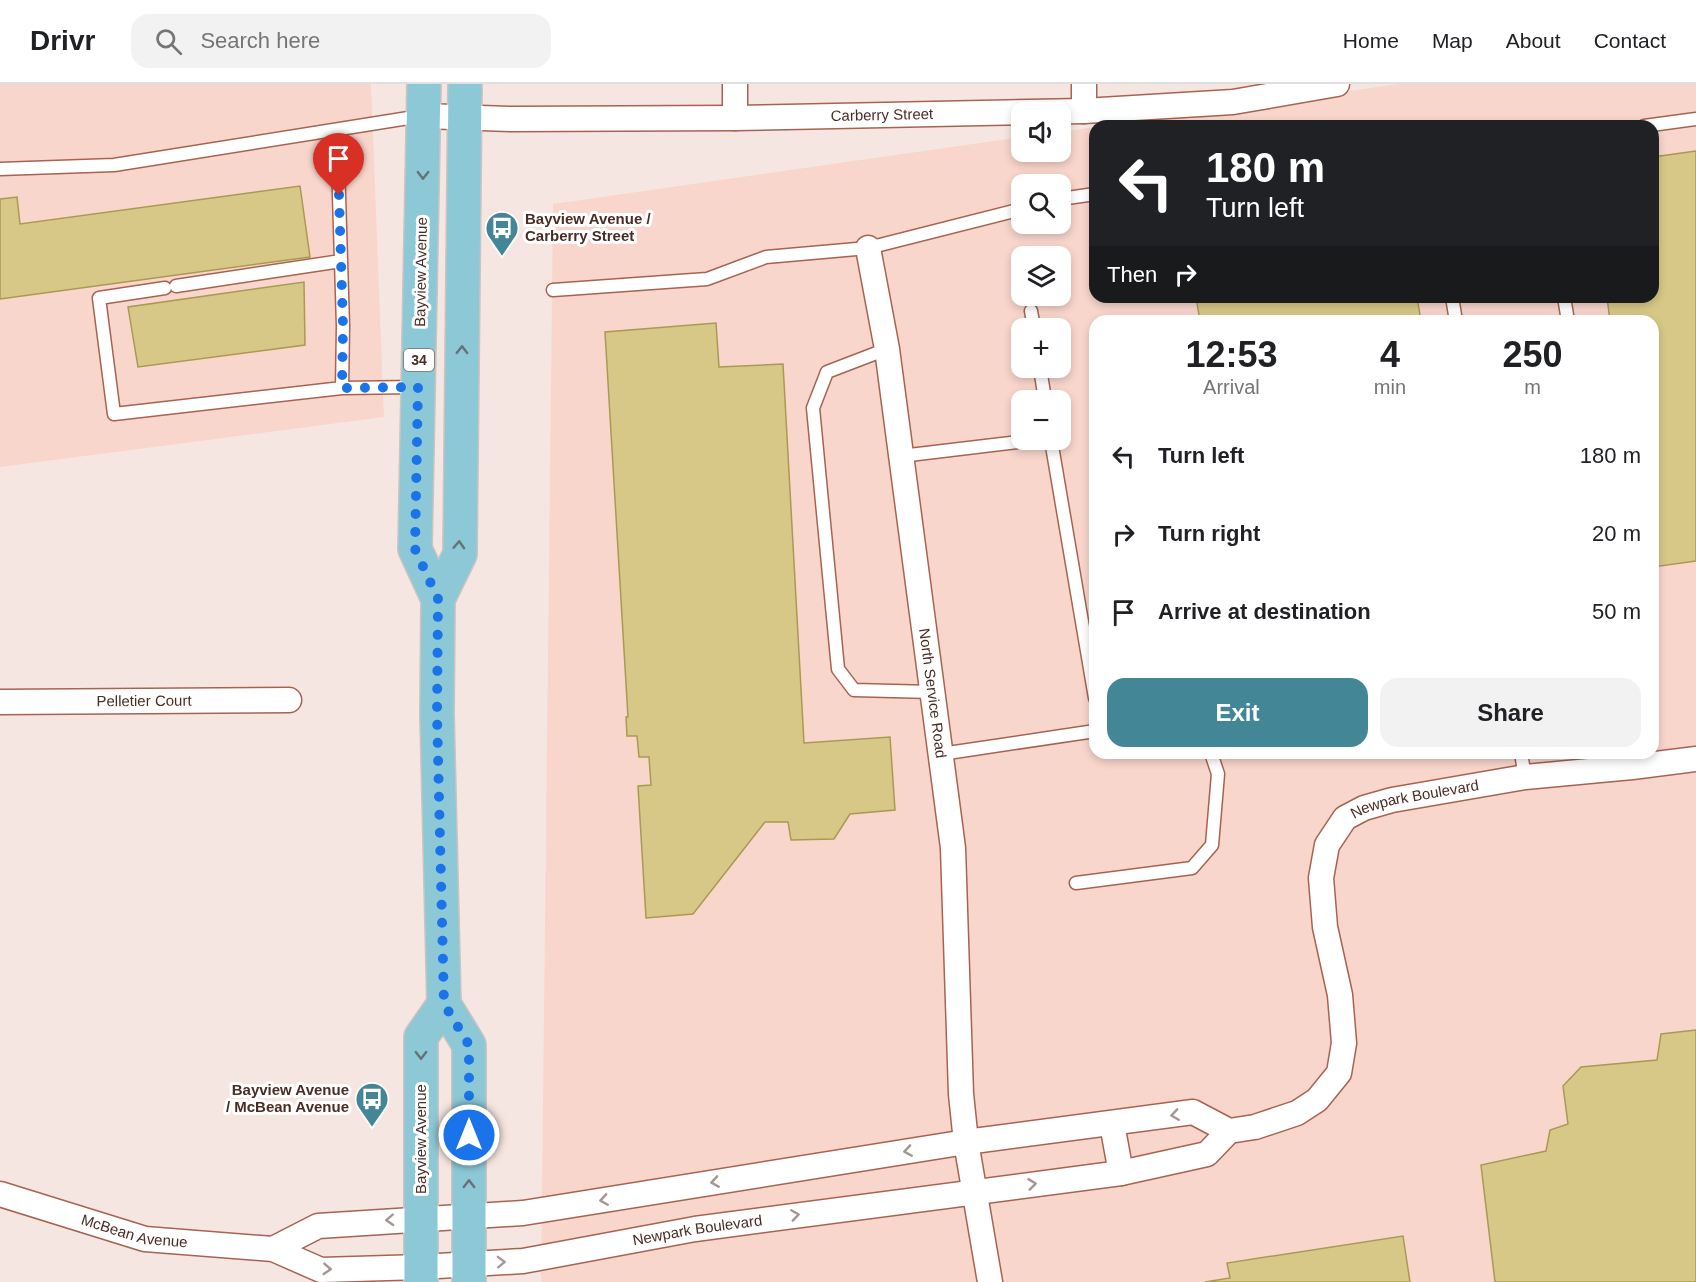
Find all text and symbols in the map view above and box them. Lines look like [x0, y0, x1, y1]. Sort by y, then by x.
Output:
search box [131, 14, 551, 68]
text: Drivr [30, 25, 95, 56]
icon: search [152, 25, 185, 58]
text: Search here [200, 28, 320, 53]
text: Home [1343, 29, 1399, 52]
text: Map [1432, 29, 1473, 52]
text: About [1506, 29, 1561, 52]
text: Contact [1594, 29, 1666, 52]
map controls [1011, 102, 1071, 450]
button: sound [1011, 102, 1071, 162]
street label: Carberry Street [830, 105, 934, 124]
pin [313, 133, 364, 195]
icon: arrive [322, 142, 355, 175]
icon: left [1107, 144, 1185, 222]
text: 180 m [1206, 144, 1325, 191]
one-way arrow [416, 170, 429, 179]
button: search [1011, 174, 1071, 234]
text: Turn left [1206, 193, 1304, 223]
bus stop icon: Bayview Avenue / Carberry Street [484, 210, 520, 257]
place label: Bayview Avenue / Carberry Street [525, 210, 651, 244]
street label: Bayview Avenue [411, 217, 430, 327]
button: layers [1011, 246, 1071, 306]
icon: right [1169, 258, 1202, 291]
text: Then [1107, 262, 1157, 287]
button: + [1011, 318, 1071, 378]
text: 12:53 [1185, 334, 1277, 375]
text: 4 [1380, 334, 1400, 375]
text: 250 [1502, 334, 1563, 375]
one-way arrow [456, 346, 468, 355]
road number: 34 [404, 349, 434, 371]
text: Arrival [1203, 376, 1260, 398]
text: min [1374, 376, 1406, 398]
text: m [1524, 376, 1541, 398]
button: − [1011, 390, 1071, 450]
icon: left [1107, 440, 1140, 473]
text: Turn left [1158, 443, 1244, 468]
text: 180 m [1580, 443, 1641, 468]
icon: right [1107, 518, 1140, 551]
text: Turn right [1158, 521, 1260, 546]
text: 20 m [1592, 521, 1641, 546]
one-way arrow [453, 541, 466, 550]
icon: arrive [1107, 596, 1140, 629]
text: Arrive at destination [1158, 599, 1371, 624]
text: 50 m [1592, 599, 1641, 624]
street label: North Service Road [916, 627, 950, 759]
button: Exit [1107, 678, 1368, 747]
button: Share [1380, 678, 1641, 747]
street label: Pelletier Court [96, 692, 192, 709]
street label: Newpark Boulevard [1348, 776, 1480, 822]
one-way arrow [415, 1051, 427, 1060]
place label: Bayview Avenue / McBean Avenue [226, 1081, 349, 1115]
bus stop icon: Bayview Avenue / McBean Avenue [354, 1081, 390, 1128]
street label: Bayview Avenue [412, 1084, 429, 1194]
position arrow [437, 1103, 501, 1167]
one-way arrow [1170, 1108, 1180, 1120]
one-way arrow [903, 1144, 913, 1157]
one-way arrow [711, 1175, 721, 1188]
one-way arrow [1028, 1178, 1037, 1191]
one-way arrow [463, 1179, 475, 1188]
one-way arrow [600, 1193, 609, 1205]
one-way arrow [790, 1210, 799, 1222]
street label: McBean Avenue [79, 1211, 188, 1250]
street label: Newpark Boulevard [631, 1211, 763, 1248]
one-way arrow [385, 1213, 394, 1226]
one-way arrow [496, 1256, 505, 1268]
one-way arrow [323, 1262, 332, 1275]

